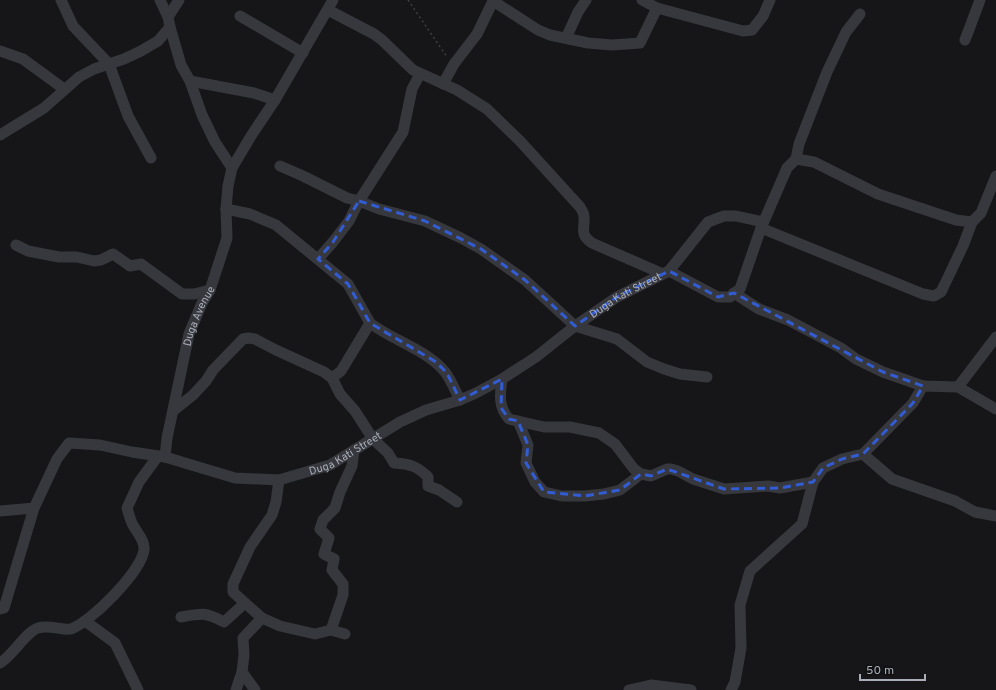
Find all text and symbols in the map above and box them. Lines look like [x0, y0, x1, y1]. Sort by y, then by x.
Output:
street label: Duga Kati Street [587, 270, 664, 322]
street label: Duga Avenue [181, 285, 219, 348]
street label: Duga Kati Street [308, 429, 385, 479]
scale bar [860, 656, 925, 682]
text: 50 m [866, 663, 894, 679]

